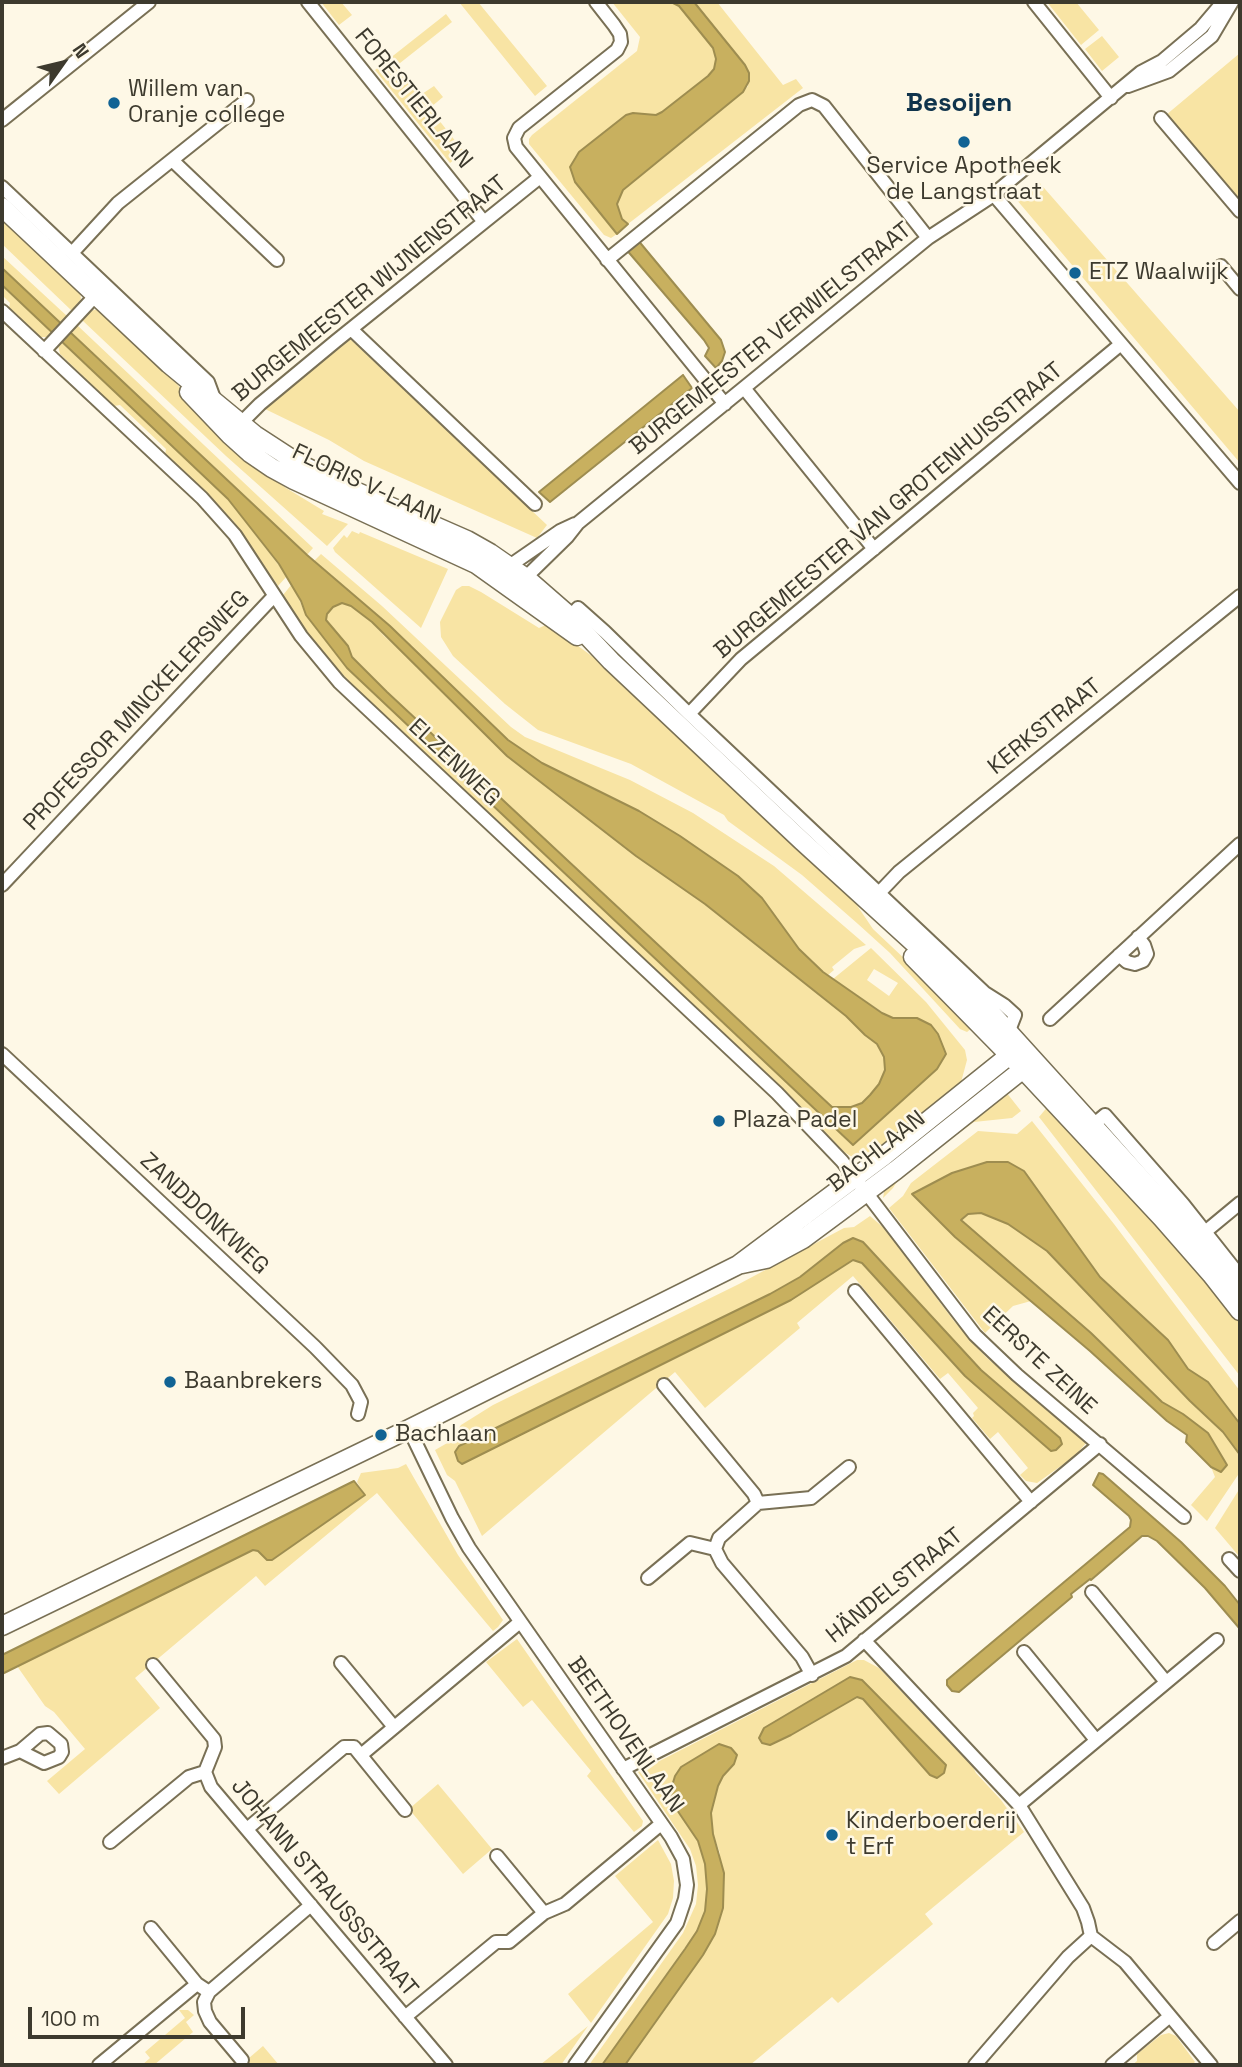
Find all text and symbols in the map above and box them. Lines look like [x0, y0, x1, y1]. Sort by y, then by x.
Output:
street label: FORESTIERLAAN [348, 24, 478, 174]
north arrow [28, 28, 98, 98]
text: N [67, 39, 95, 63]
place label: Willem van Oranje college [128, 76, 285, 130]
district label: Besoijen [906, 88, 1012, 120]
marker: Willem van Oranje college [106, 95, 122, 111]
marker: Service Apotheek de Langstraat [956, 134, 972, 150]
place label: Service Apotheek de Langstraat [866, 153, 1062, 207]
street label: BURGEMEESTER WIJNENSTRAAT [227, 170, 513, 408]
street label: BURGEMEESTER VERWIELSTRAAT [625, 217, 917, 461]
place label: ETZ Waalwijk [1089, 259, 1229, 287]
marker: ETZ Waalwijk [1067, 265, 1083, 281]
street label: BURGEMEESTER VAN GROTENHUISSTRAAT [709, 357, 1069, 665]
street label: FLORIS V-LAAN [288, 439, 444, 531]
street label: PROFESSOR MINCKELERSWEG [18, 585, 256, 837]
street label: KERKSTRAAT [983, 673, 1107, 781]
street label: ELZENWEG [402, 714, 506, 812]
street label: BACHLAAN [823, 1105, 931, 1199]
place label: Plaza Padel [733, 1107, 857, 1135]
marker: Plaza Padel [711, 1113, 727, 1129]
street label: ZANDDONKWEG [134, 1147, 274, 1281]
street label: EERSTE ZEINE [976, 1301, 1102, 1421]
place label: Baanbrekers [184, 1368, 322, 1396]
marker: Baanbrekers [162, 1374, 178, 1390]
place label: Bachlaan [395, 1421, 497, 1449]
marker: Bachlaan [373, 1427, 389, 1443]
street label: HÄNDELSTRAAT [821, 1522, 969, 1650]
street label: BEETHOVENLAAN [561, 1652, 689, 1818]
street label: JOHANN STRAUSSSTRAAT [225, 1773, 423, 2003]
place label: Kinderboerderij t Erf [846, 1808, 1016, 1862]
marker: Kinderboerderij t Erf [824, 1827, 840, 1843]
scale bar [32, 1994, 248, 2038]
text: 100 m [41, 2005, 100, 2032]

